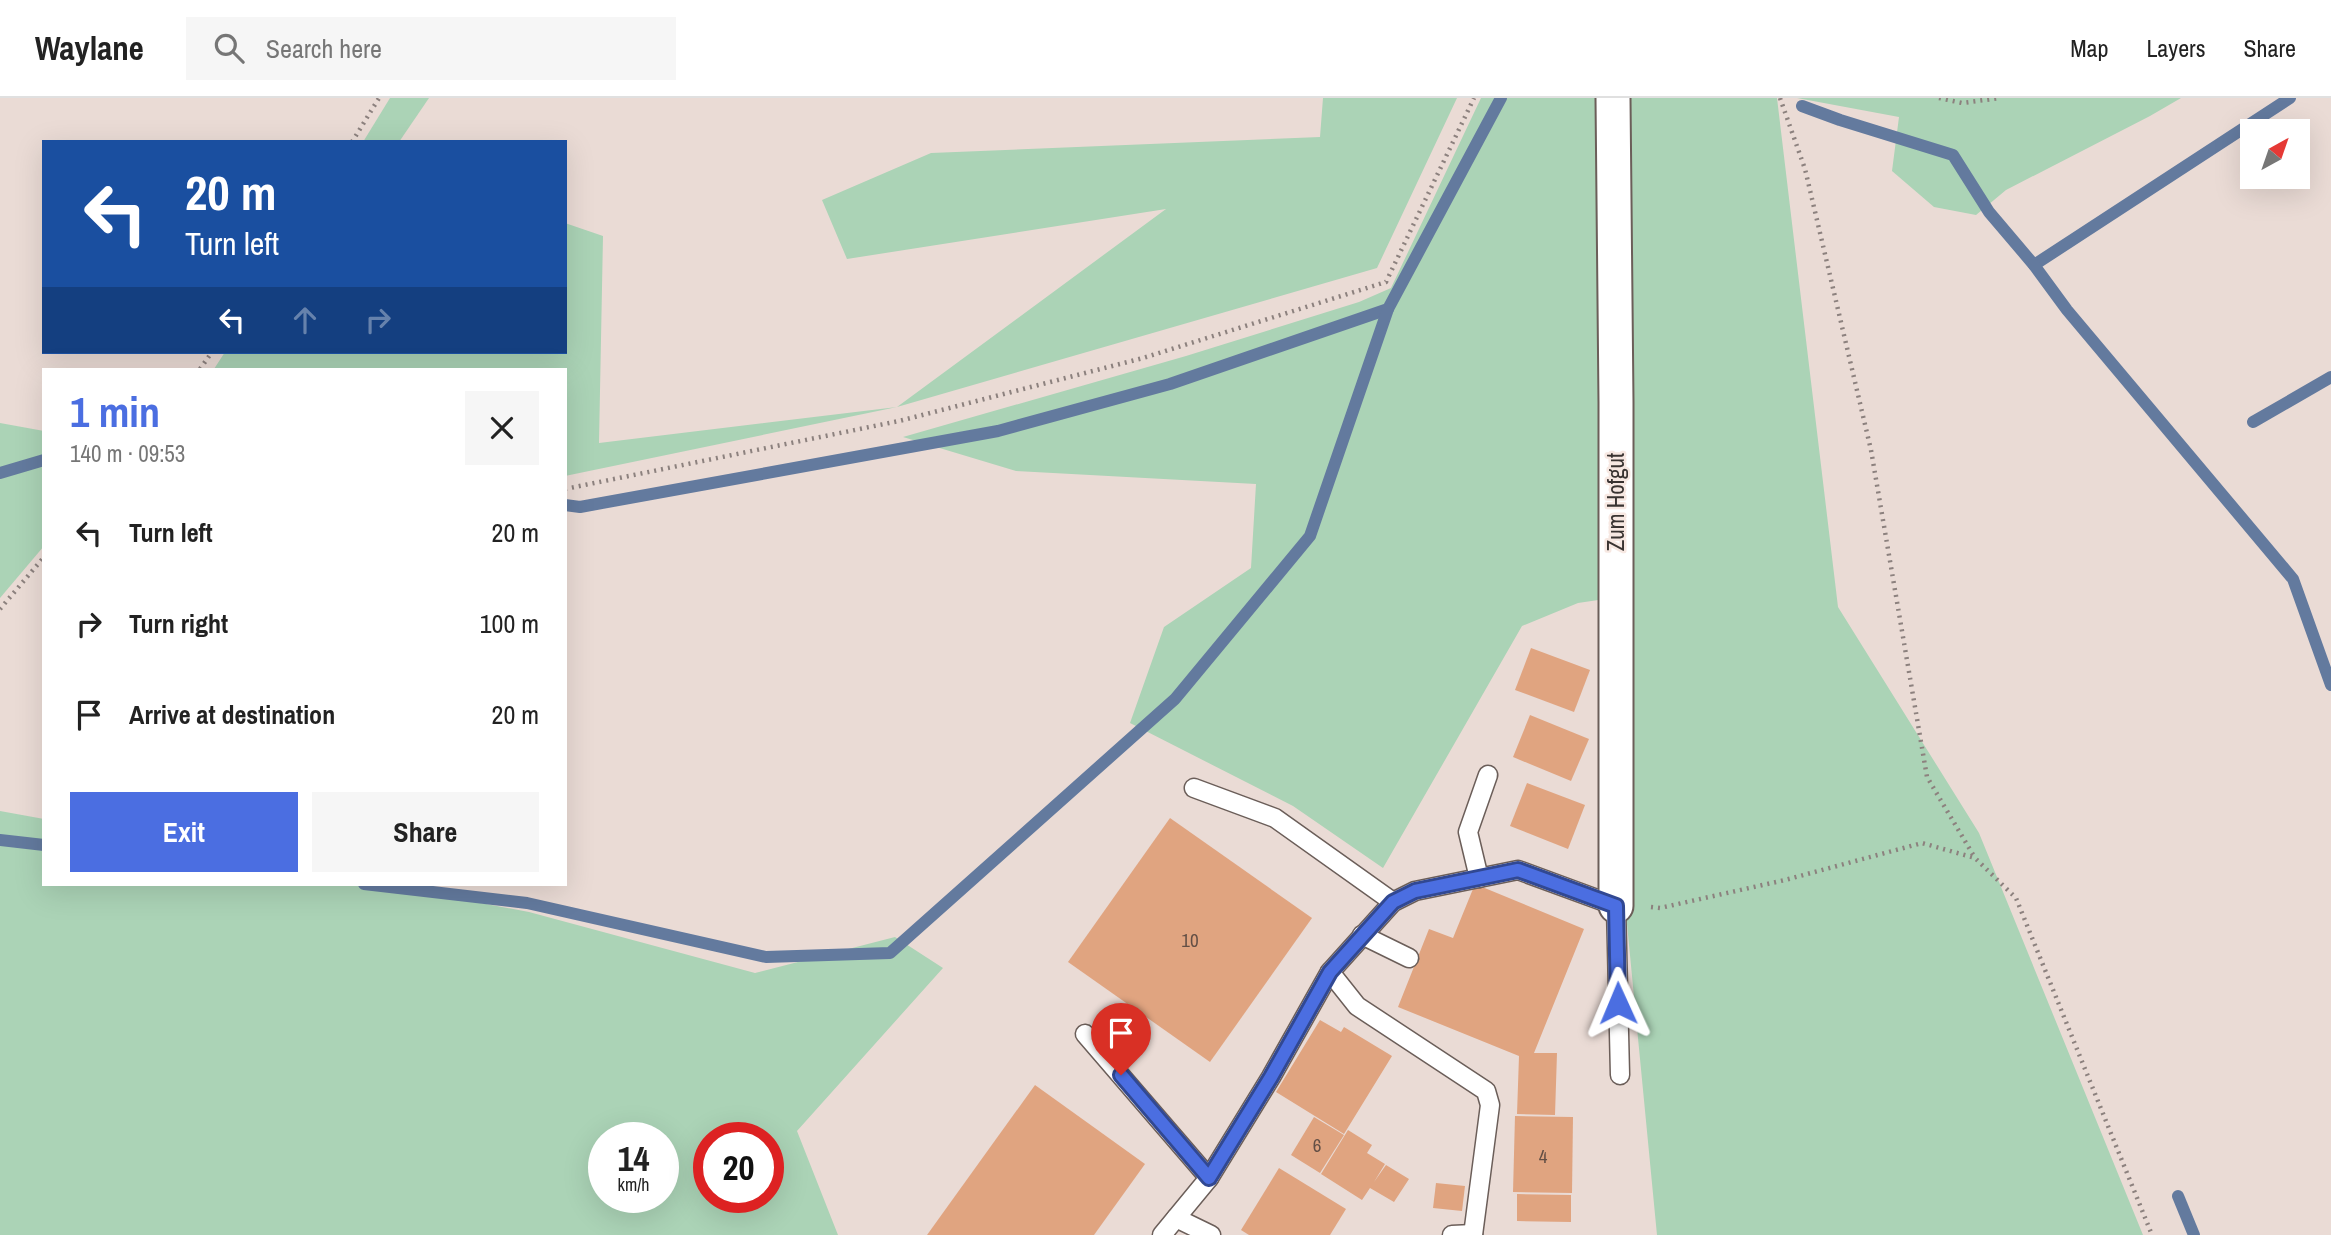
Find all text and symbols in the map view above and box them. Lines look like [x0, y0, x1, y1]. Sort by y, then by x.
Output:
search box [186, 17, 676, 80]
text: Waylane [35, 26, 144, 70]
icon: search [210, 29, 248, 67]
text: Search here [266, 31, 382, 66]
text: Map [2070, 32, 2108, 64]
text: Layers [2146, 32, 2205, 64]
text: Share [2243, 32, 2296, 64]
north arrow [2240, 119, 2310, 189]
map controls [2240, 119, 2310, 189]
text: 20 m [185, 159, 277, 225]
icon: left [70, 168, 161, 259]
text: Turn left [185, 222, 279, 265]
icon: left [213, 301, 251, 339]
icon: ahead [286, 301, 324, 339]
icon: right [359, 301, 397, 339]
text: 1 min [70, 384, 160, 440]
button: close [465, 391, 539, 465]
text: 140 m · 09:53 [70, 438, 185, 469]
street label: Zum Hofgut [1600, 453, 1631, 551]
icon: left [70, 514, 108, 552]
text: Turn left [129, 515, 213, 550]
text: 20 m [492, 515, 539, 550]
icon: right [70, 605, 108, 643]
text: Turn right [129, 606, 228, 641]
text: 100 m [480, 606, 539, 641]
icon: arrive [70, 696, 108, 734]
text: Arrive at destination [129, 697, 335, 732]
text: 20 m [492, 697, 539, 732]
button: Exit [70, 792, 298, 872]
button: Share [312, 792, 539, 872]
house number: 10 [1181, 927, 1199, 953]
position arrow [1581, 966, 1655, 1040]
pin [1091, 1003, 1151, 1075]
icon: arrive [1102, 1014, 1140, 1052]
speed limit sign: 20 [693, 1122, 784, 1213]
house number: 6 [1313, 1132, 1321, 1158]
text: 14 [618, 1135, 649, 1182]
house number: 4 [1539, 1143, 1548, 1169]
text: km/h [618, 1172, 650, 1197]

